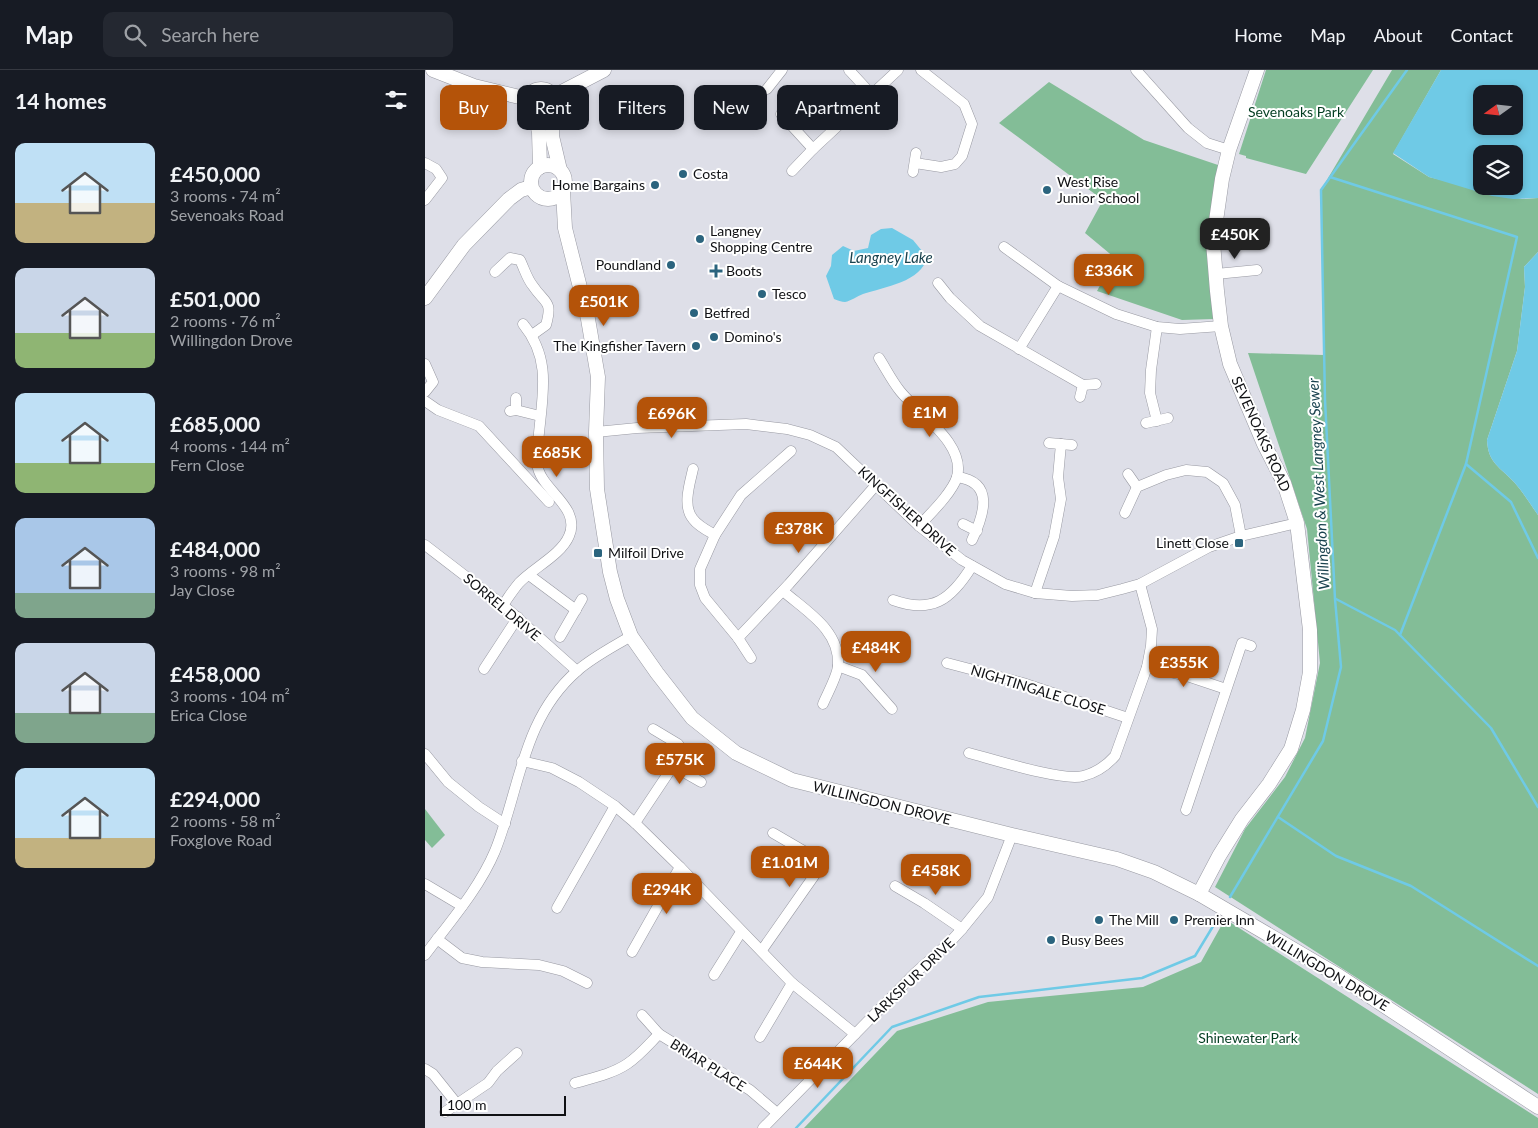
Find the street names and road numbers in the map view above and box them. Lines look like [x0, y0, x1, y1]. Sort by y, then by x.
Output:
street label: SEVENOAKS ROAD [1228, 373, 1295, 494]
street label: KINGFISHER DRIVE [855, 462, 960, 559]
street label: SORREL DRIVE [460, 569, 544, 644]
street label: NIGHTINGALE CLOSE [969, 661, 1107, 718]
street label: WILLINGDON DROVE [811, 777, 953, 828]
street label: WILLINGDON DROVE [1262, 927, 1392, 1014]
street label: LARKSPUR DRIVE [864, 934, 958, 1025]
street label: BRIAR PLACE [667, 1035, 749, 1095]

